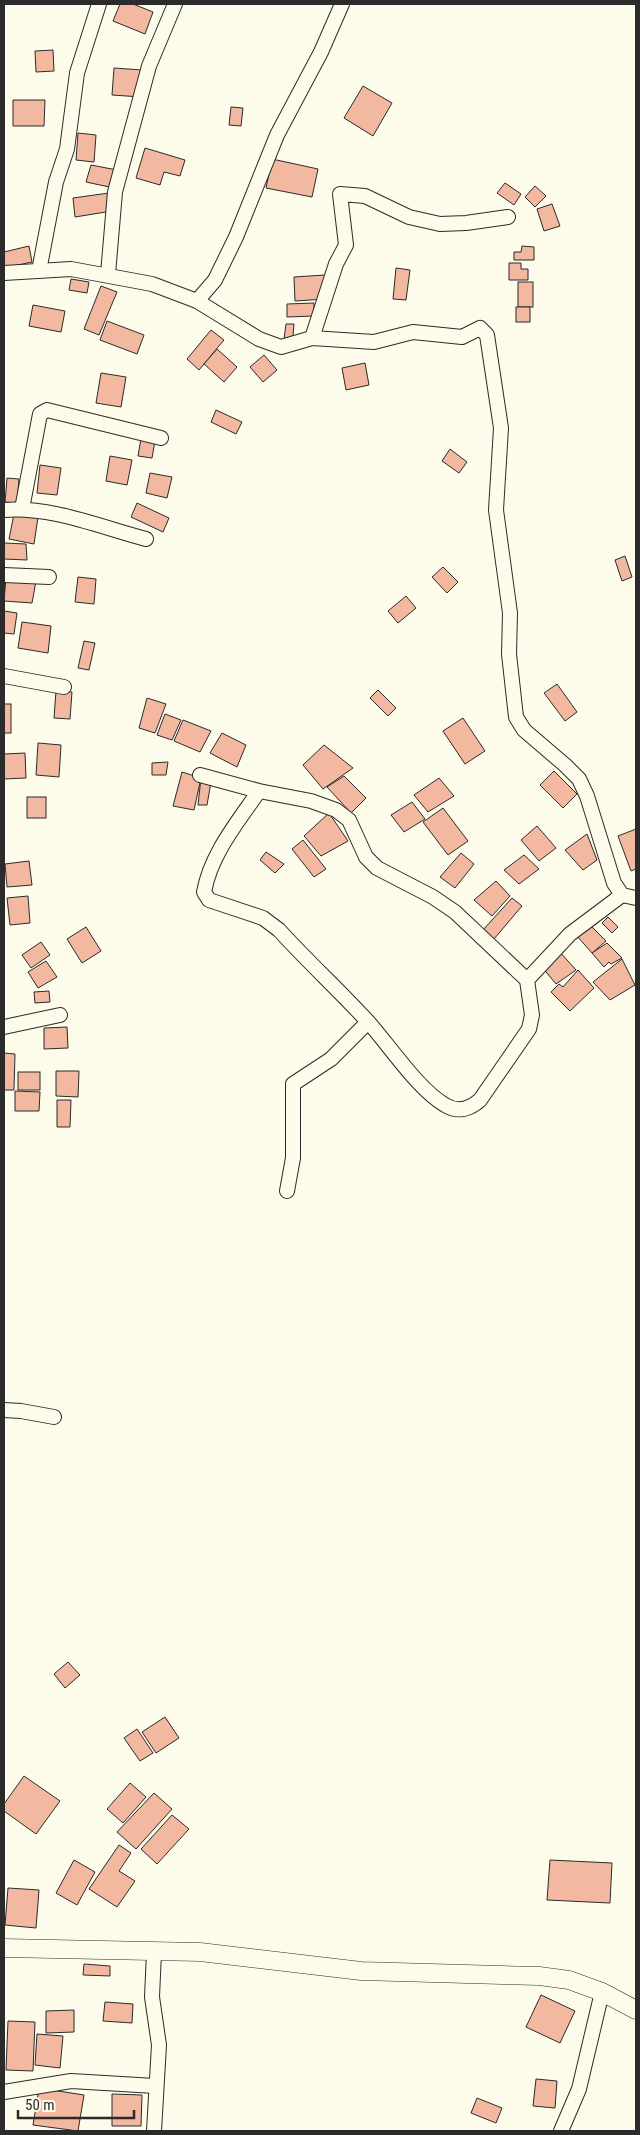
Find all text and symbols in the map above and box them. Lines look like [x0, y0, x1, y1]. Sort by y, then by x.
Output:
scale bar [18, 2088, 134, 2120]
text: 50 m [25, 2096, 55, 2114]

